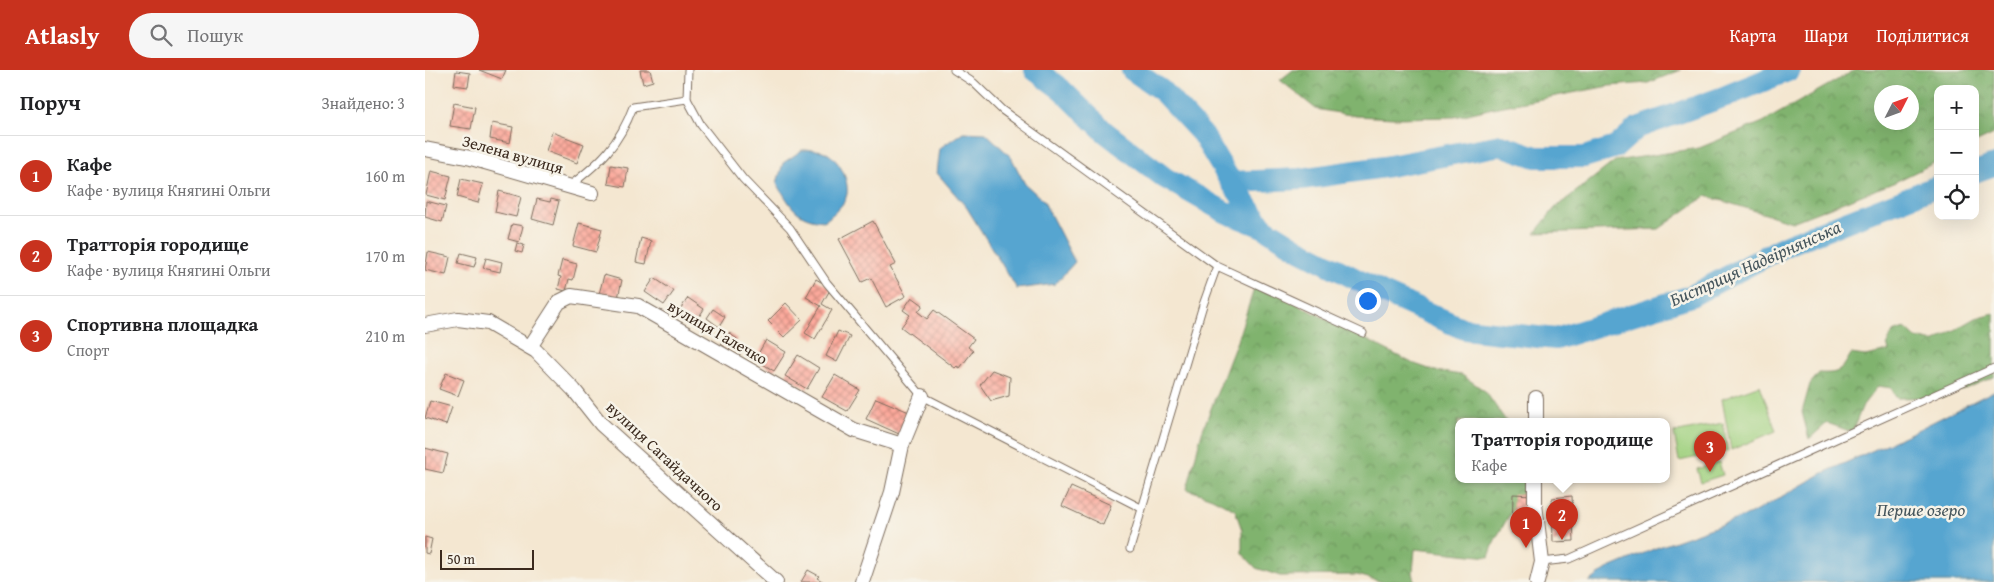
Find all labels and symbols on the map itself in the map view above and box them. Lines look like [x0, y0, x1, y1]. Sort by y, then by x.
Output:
north arrow [1874, 85, 1919, 130]
street label: Зелена вулиця [460, 128, 566, 180]
water label: Бистриця Надвірнянська [1665, 213, 1846, 313]
your location [1355, 288, 1381, 314]
street label: вулиця Галечко [664, 294, 772, 370]
street label: вулиця Сагайдачного [601, 395, 729, 517]
pin: 3 [1694, 431, 1726, 472]
water label: Перше озеро [1877, 496, 1965, 523]
pin: 2 [1546, 499, 1578, 540]
pin: 1 [1510, 507, 1542, 548]
scale bar [440, 547, 534, 570]

